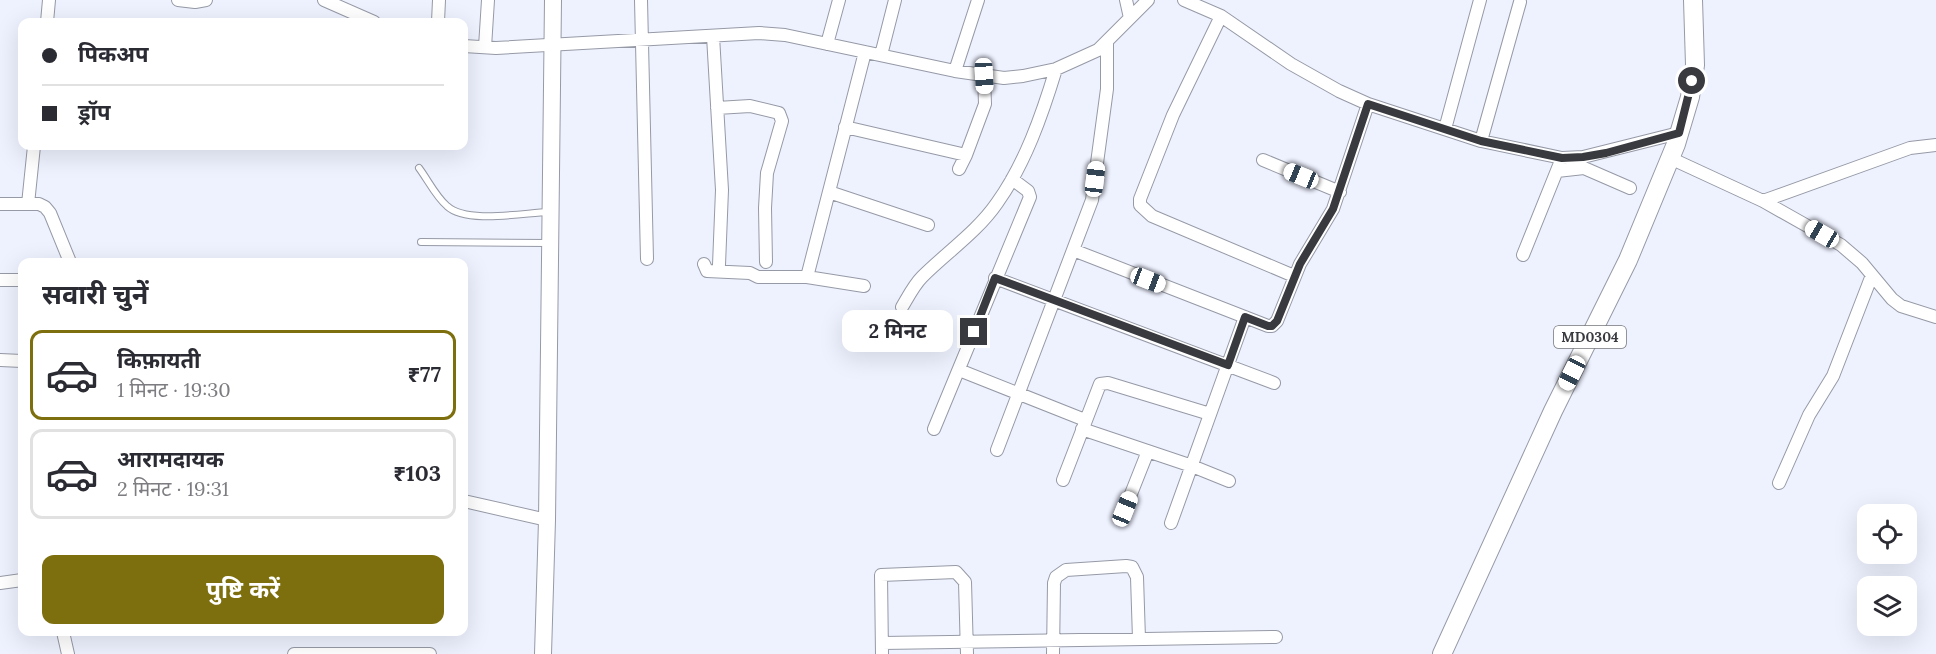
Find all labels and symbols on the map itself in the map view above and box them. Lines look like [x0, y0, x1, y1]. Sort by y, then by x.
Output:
car [974, 58, 994, 94]
route start [1678, 67, 1705, 94]
car [1084, 160, 1106, 198]
car [1281, 161, 1321, 191]
car [1802, 217, 1842, 251]
car [1128, 265, 1168, 295]
callout: 2 मिनट [842, 311, 953, 353]
route end [960, 318, 987, 345]
road number: MD0304 [1554, 326, 1626, 348]
car [1556, 353, 1588, 393]
car [1110, 489, 1140, 529]

